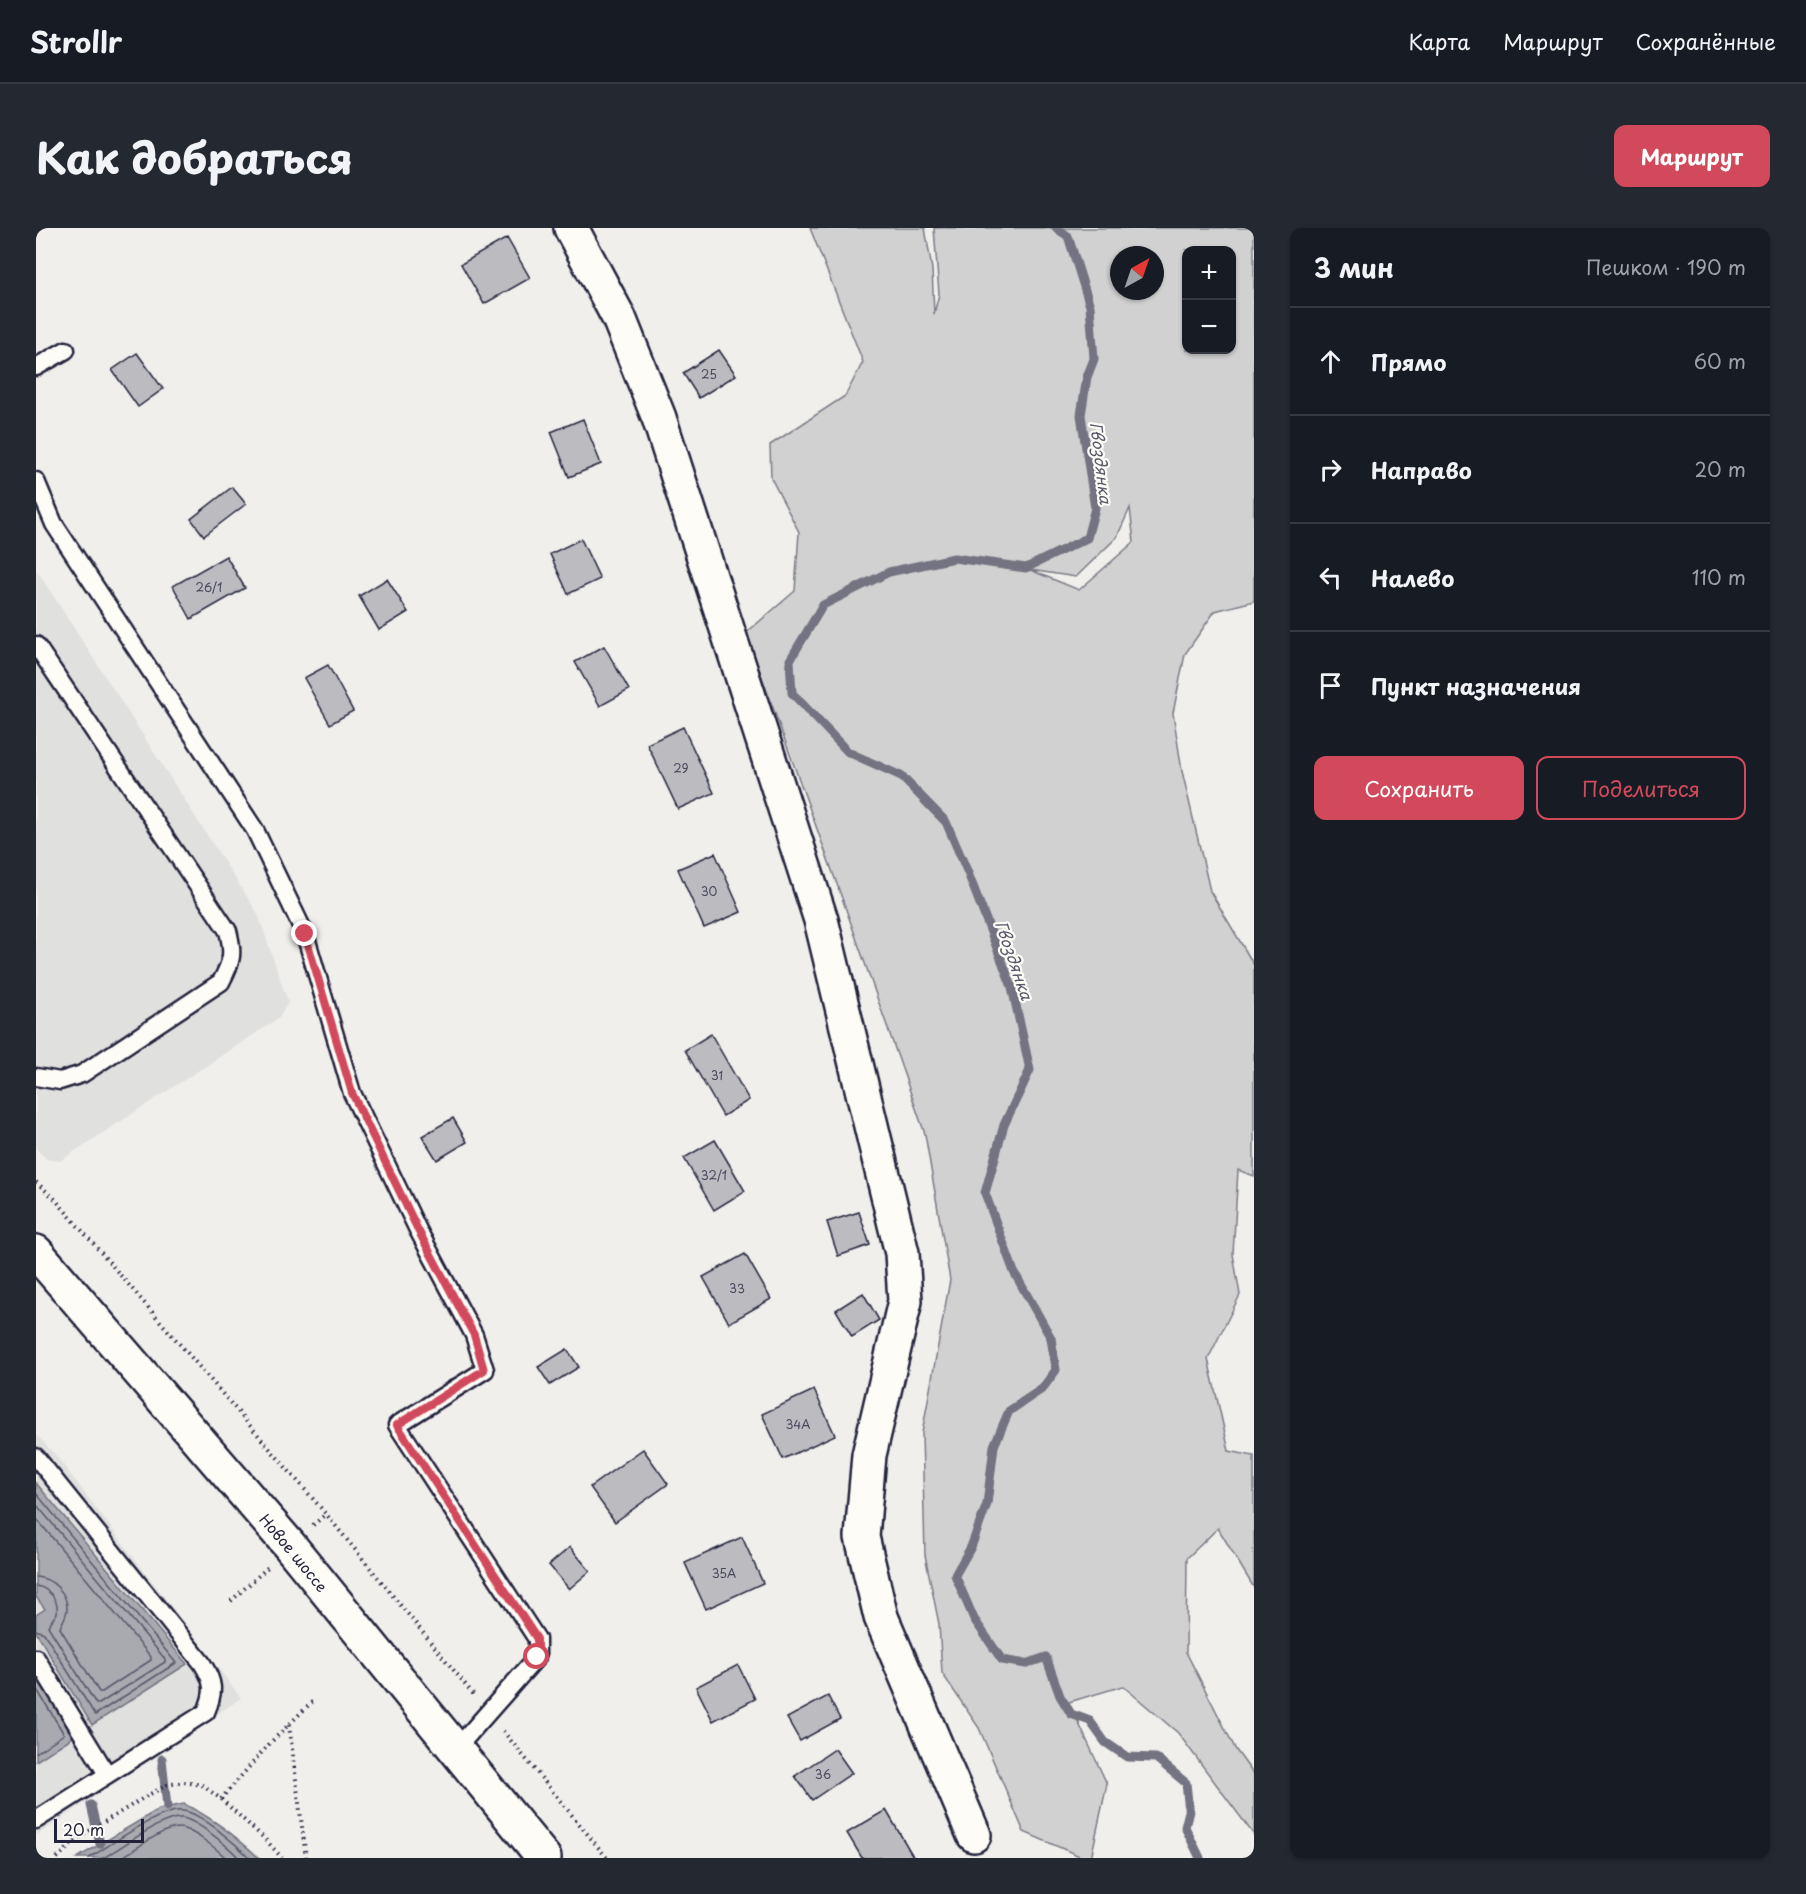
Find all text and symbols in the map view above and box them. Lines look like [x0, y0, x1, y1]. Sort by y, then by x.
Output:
text: Strollr [30, 20, 122, 63]
text: Карта [1409, 25, 1470, 57]
text: Маршрут [1503, 25, 1603, 57]
text: Сохранённые [1636, 25, 1776, 57]
text: Как добраться [36, 125, 353, 188]
button: Маршрут [1614, 125, 1770, 187]
north arrow [1110, 246, 1164, 300]
map controls [1182, 246, 1236, 354]
button: + [1182, 246, 1236, 300]
text: 3 мин [1314, 248, 1394, 287]
text: Пешком · 190 m [1586, 252, 1746, 282]
button: − [1182, 300, 1236, 354]
icon: ahead [1314, 345, 1347, 378]
text: Прямо [1371, 345, 1446, 378]
text: 60 m [1694, 346, 1746, 376]
house number: 25 [701, 365, 717, 383]
water label: Гвоздянка [1085, 421, 1119, 506]
icon: right [1314, 453, 1347, 486]
text: Направо [1371, 453, 1472, 486]
text: 20 m [1694, 454, 1746, 484]
icon: left [1314, 561, 1347, 594]
text: Налево [1371, 561, 1454, 594]
text: 110 m [1692, 562, 1746, 592]
house number: 26/1 [196, 578, 222, 596]
icon: arrive [1314, 669, 1347, 702]
text: Пункт назначения [1371, 669, 1581, 702]
button: Сохранить [1314, 756, 1524, 820]
button: Поделиться [1536, 756, 1746, 820]
house number: 29 [673, 759, 689, 777]
house number: 30 [701, 882, 718, 900]
water label: Гвоздянка [990, 917, 1040, 1004]
route end [291, 920, 317, 946]
house number: 31 [711, 1066, 723, 1084]
house number: 32/1 [701, 1166, 727, 1184]
house number: 33 [729, 1279, 745, 1297]
house number: 34А [785, 1415, 811, 1433]
street label: Новое шоссе [255, 1508, 334, 1596]
house number: 35А [712, 1564, 736, 1582]
route start [523, 1643, 549, 1669]
house number: 36 [815, 1765, 831, 1783]
scale bar [54, 1816, 144, 1844]
text: 20 m [63, 1817, 104, 1841]

